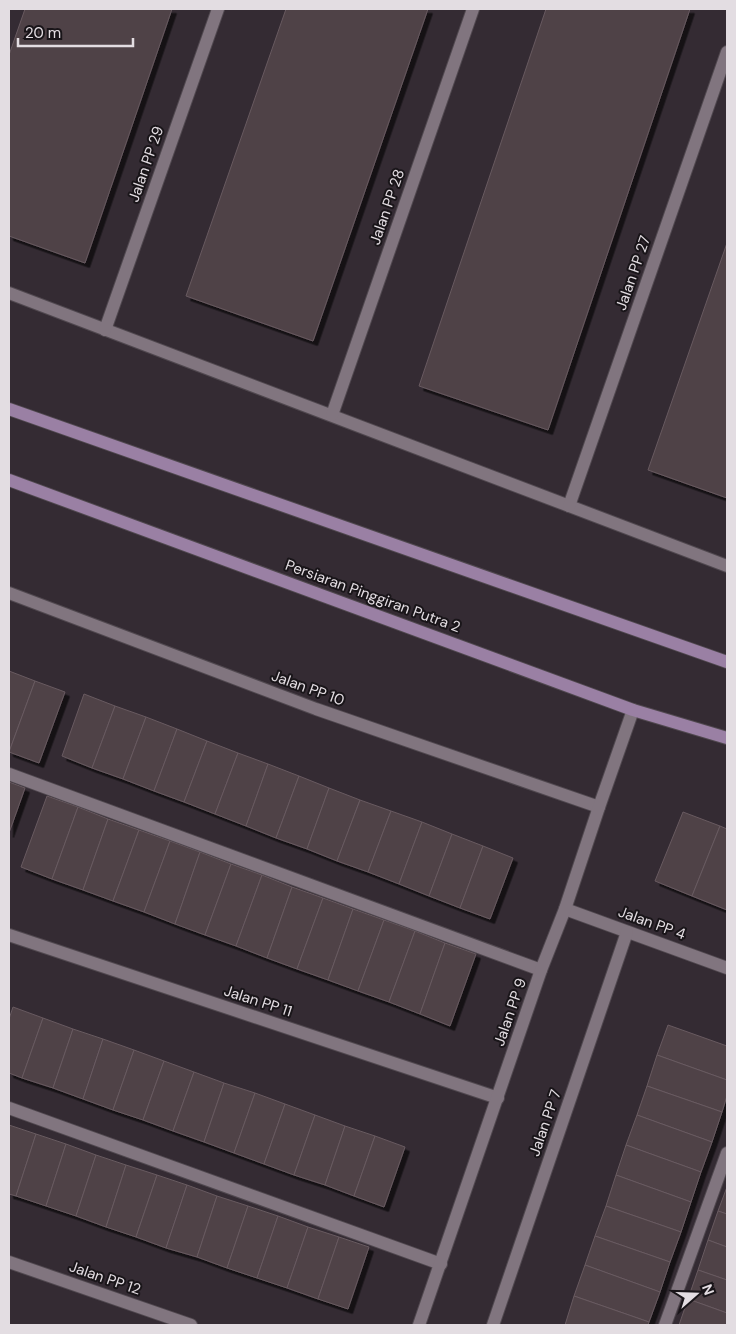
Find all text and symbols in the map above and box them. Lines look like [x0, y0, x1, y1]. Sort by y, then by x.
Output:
scale bar [18, 15, 132, 47]
text: 20 m [25, 23, 61, 43]
street label: Jalan PP 29 [124, 123, 168, 205]
street label: Jalan PP 28 [365, 167, 409, 247]
street label: Jalan PP 27 [611, 233, 655, 313]
street label: Persiaran Pinggiran Putra 2 [283, 555, 463, 637]
street label: Jalan PP 10 [269, 666, 347, 710]
street label: Jalan PP 4 [616, 902, 688, 944]
street label: Jalan PP 9 [489, 975, 531, 1049]
street label: Jalan PP 11 [221, 981, 295, 1021]
street label: Jalan PP 7 [524, 1087, 566, 1159]
street label: Jalan PP 12 [67, 1256, 143, 1300]
north arrow [671, 1269, 721, 1319]
text: N [698, 1282, 718, 1297]

